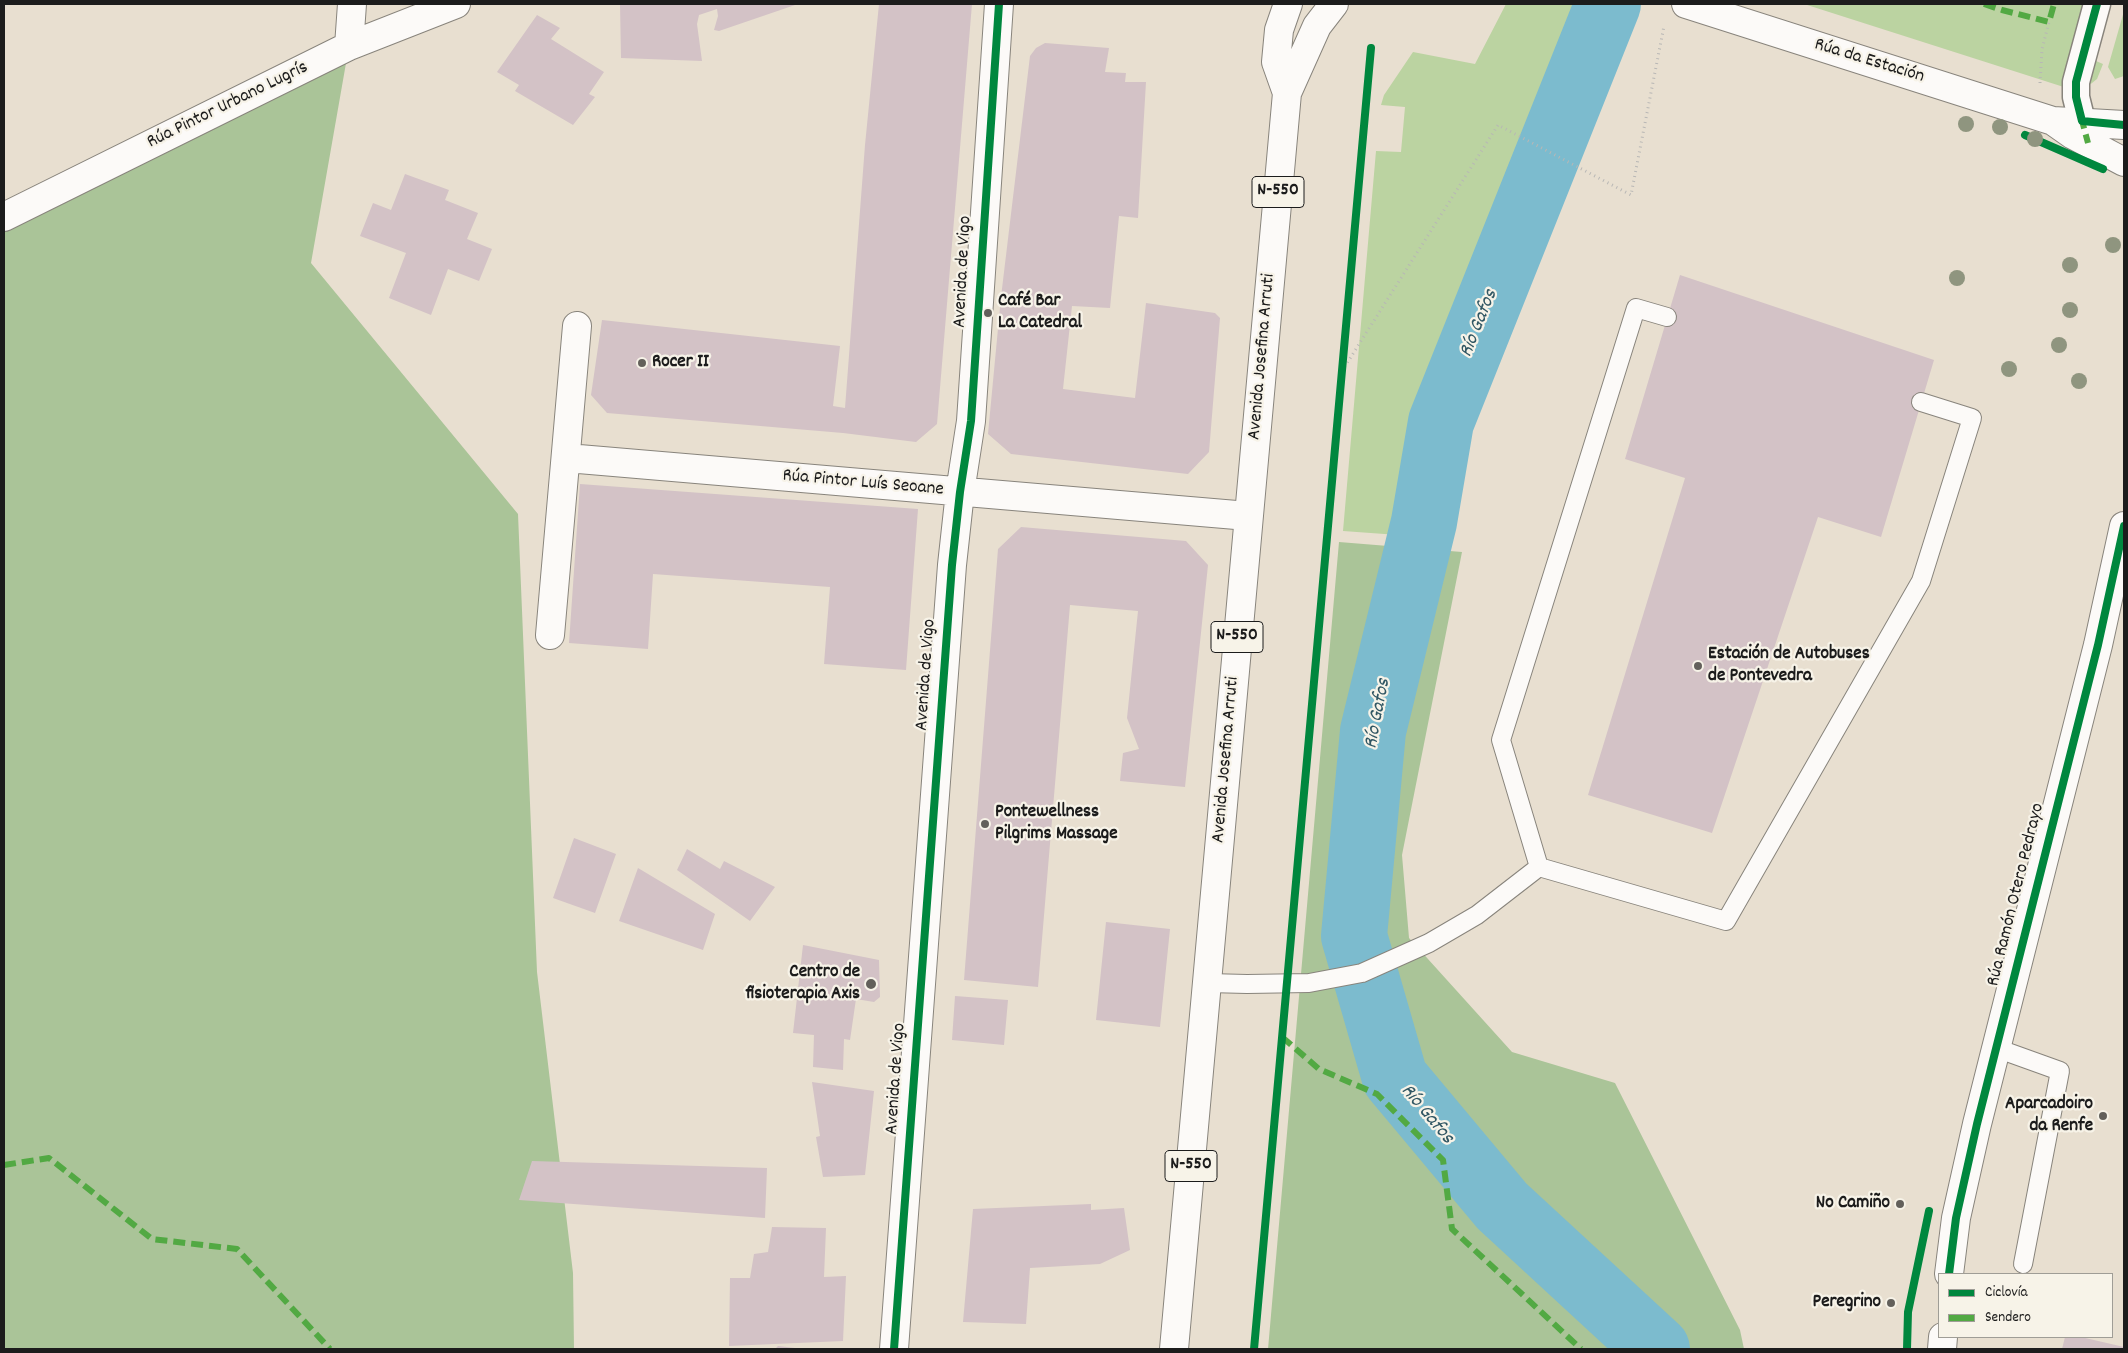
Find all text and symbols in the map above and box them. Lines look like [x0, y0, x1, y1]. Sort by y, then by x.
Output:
street label: Rúa da Estación [1811, 34, 1927, 90]
street label: Rúa Pintor Urbano Lugrís [144, 57, 312, 155]
road number: N-550 [1252, 176, 1304, 208]
street label: Avenida de Vigo [950, 215, 978, 329]
street label: Avenida Josefina Arruti [1244, 273, 1282, 441]
water label: Río Gafos [1456, 287, 1504, 361]
place label: Café Bar La Catedral [998, 291, 1082, 335]
marker: Café Bar La Catedral [982, 307, 994, 319]
place label: Rocer II [652, 352, 709, 374]
marker: Rocer II [636, 357, 648, 369]
street label: Rúa Pintor Luís Seoane [782, 466, 944, 502]
street label: Avenida de Vigo [912, 618, 942, 732]
road number: N-550 [1211, 622, 1263, 652]
place label: Estación de Autobuses de Pontevedra [1708, 644, 1870, 688]
marker: Estación de Autobuses de Pontevedra [1692, 660, 1704, 672]
street label: Avenida Josefina Arruti [1208, 676, 1246, 844]
water label: Río Gafos [1360, 677, 1398, 751]
street label: Rúa Ramón Otero Pedrayo [1983, 801, 2051, 989]
place label: Pontewellness Pilgrims Massage [995, 802, 1118, 846]
marker: Pontewellness Pilgrims Massage [979, 818, 991, 830]
place label: Centro de fisioterapia Axis [746, 962, 860, 1006]
marker: Centro de fisioterapia Axis [864, 977, 878, 991]
street label: Avenida de Vigo [882, 1022, 912, 1136]
water label: Río Gafos [1394, 1080, 1458, 1150]
place label: Aparcadoiro da Renfe [2005, 1094, 2093, 1138]
marker: Aparcadoiro da Renfe [2097, 1110, 2109, 1122]
road number: N-550 [1165, 1150, 1217, 1182]
place label: No Camiño [1816, 1193, 1890, 1215]
marker: No Camiño [1894, 1198, 1906, 1210]
legend [1938, 1273, 2113, 1338]
text: Ciclovía [1985, 1282, 2027, 1304]
place label: Peregrino [1813, 1292, 1881, 1314]
marker: Peregrino [1885, 1297, 1897, 1309]
text: Sendero [1985, 1307, 2031, 1329]

